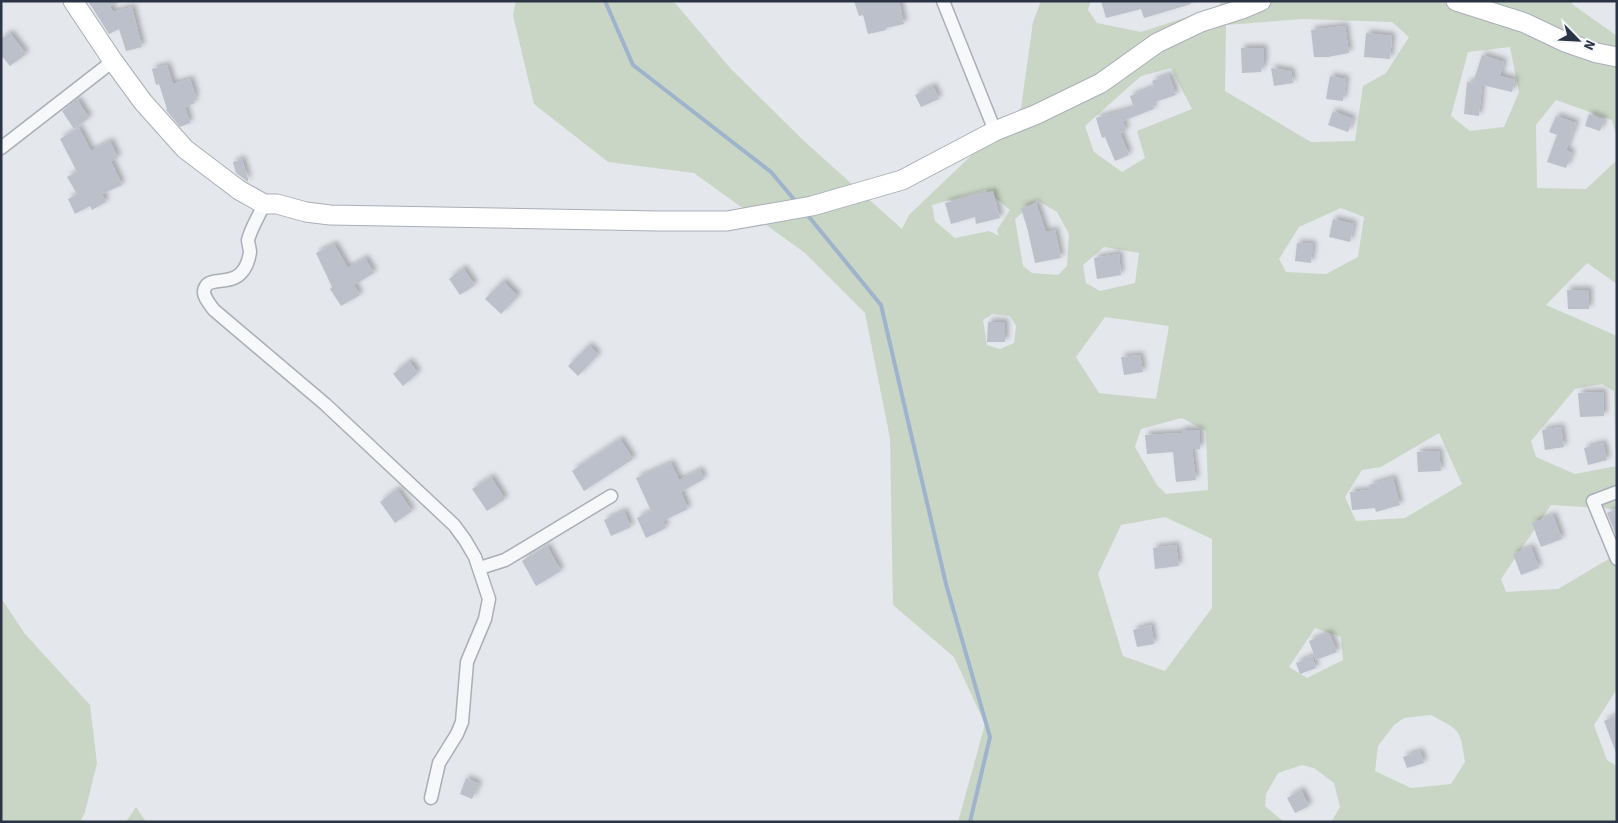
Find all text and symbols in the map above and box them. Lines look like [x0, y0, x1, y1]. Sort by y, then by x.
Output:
north arrow [1553, 15, 1603, 65]
text: N [1578, 37, 1600, 53]

